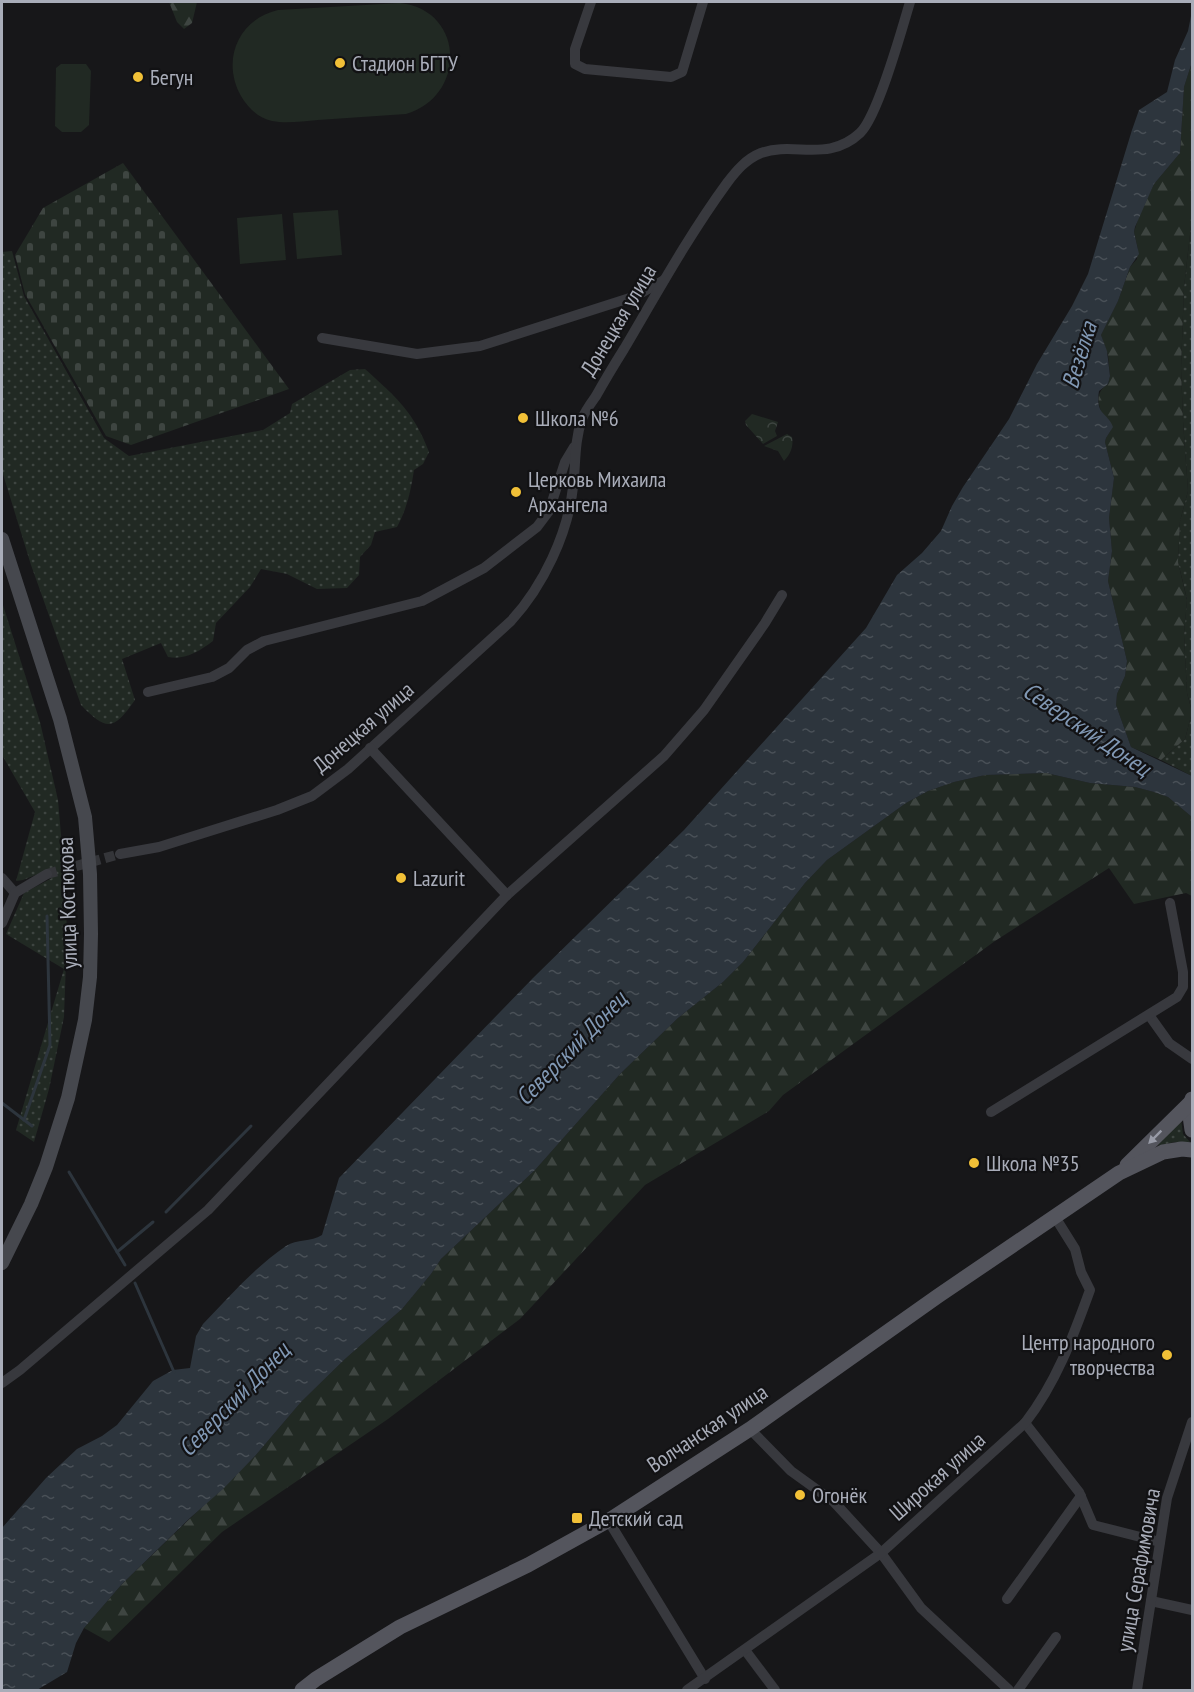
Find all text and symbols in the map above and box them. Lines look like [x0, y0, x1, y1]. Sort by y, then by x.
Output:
place label: Стадион БГТУ [352, 49, 458, 77]
marker: Стадион БГТУ [333, 56, 347, 70]
place label: Бегун [150, 63, 193, 91]
marker: Бегун [131, 70, 145, 84]
street label: Донецкая улица [574, 259, 662, 381]
water label: Везёлка [1054, 317, 1104, 392]
place label: Школа №6 [535, 404, 619, 432]
marker: Школа №6 [516, 411, 530, 425]
place label: Церковь Михаила Архангела [528, 465, 666, 518]
marker: Церковь Михаила Архангела [509, 485, 523, 499]
street label: Донецкая улица [307, 675, 419, 779]
water label: Северский Донец [1017, 675, 1158, 784]
street label: улица Костюкова [51, 837, 83, 969]
place label: Lazurit [413, 864, 465, 892]
marker: Lazurit [394, 871, 408, 885]
water label: Северский Донец [509, 983, 634, 1112]
one-way arrow [1149, 1130, 1163, 1144]
place label: Школа №35 [986, 1149, 1080, 1177]
marker: Школа №35 [967, 1156, 981, 1170]
place label: Центр народного творчества [1021, 1328, 1155, 1381]
water label: Северский Донец [172, 1334, 297, 1463]
marker: Центр народного творчества [1160, 1348, 1174, 1362]
street label: Волчанская улица [641, 1377, 773, 1479]
street label: Широкая улица [883, 1426, 991, 1526]
place label: Огонёк [812, 1481, 867, 1509]
street label: улица Серафимовича [1110, 1486, 1166, 1654]
marker: Огонёк [793, 1488, 807, 1502]
place label: Детский сад [589, 1504, 683, 1532]
marker: Детский сад [570, 1511, 584, 1525]

